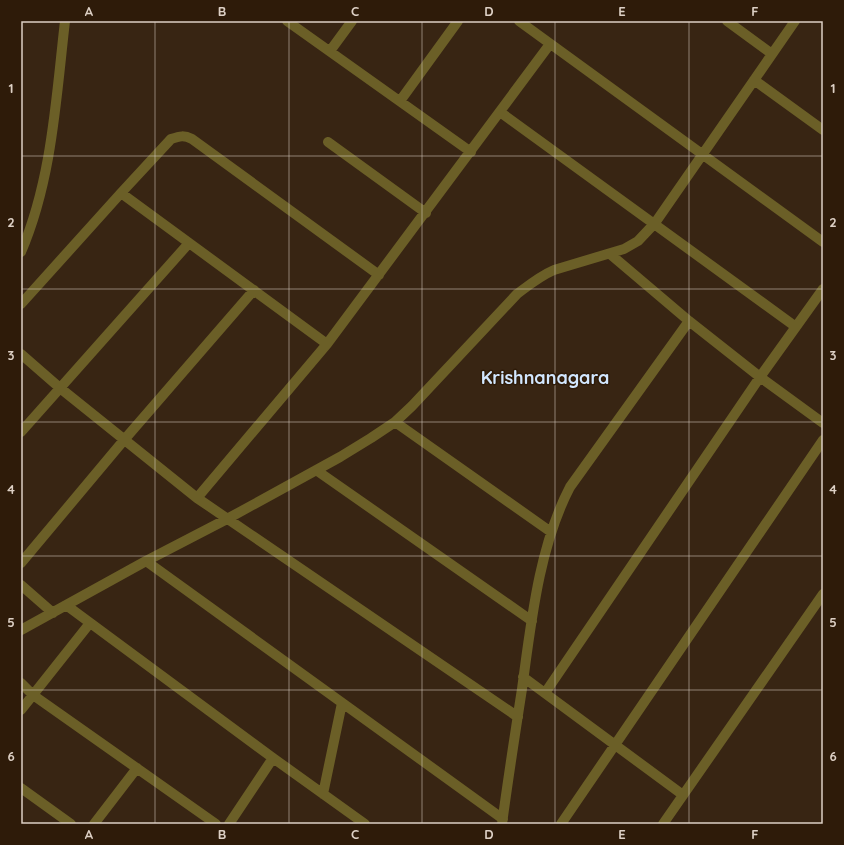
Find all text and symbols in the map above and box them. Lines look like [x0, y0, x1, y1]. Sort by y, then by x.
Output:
text: A [85, 3, 94, 19]
text: B [218, 3, 226, 19]
text: C [351, 3, 359, 19]
text: D [484, 3, 494, 19]
text: E [618, 3, 626, 19]
text: F [751, 3, 759, 19]
text: 1 [8, 80, 14, 96]
text: 1 [830, 80, 836, 96]
text: 2 [7, 214, 15, 230]
text: 2 [829, 214, 837, 230]
text: 3 [8, 347, 15, 363]
text: 3 [830, 347, 837, 363]
district label: Krishnanagara [481, 366, 609, 389]
text: 4 [7, 481, 15, 497]
text: 4 [829, 481, 837, 497]
text: 5 [7, 614, 15, 630]
text: 5 [829, 614, 837, 630]
text: 6 [7, 748, 15, 764]
text: 6 [829, 748, 837, 764]
text: A [85, 826, 94, 842]
text: B [218, 826, 226, 842]
text: C [351, 826, 359, 842]
text: D [484, 826, 494, 842]
text: E [618, 826, 626, 842]
text: F [751, 826, 759, 842]

